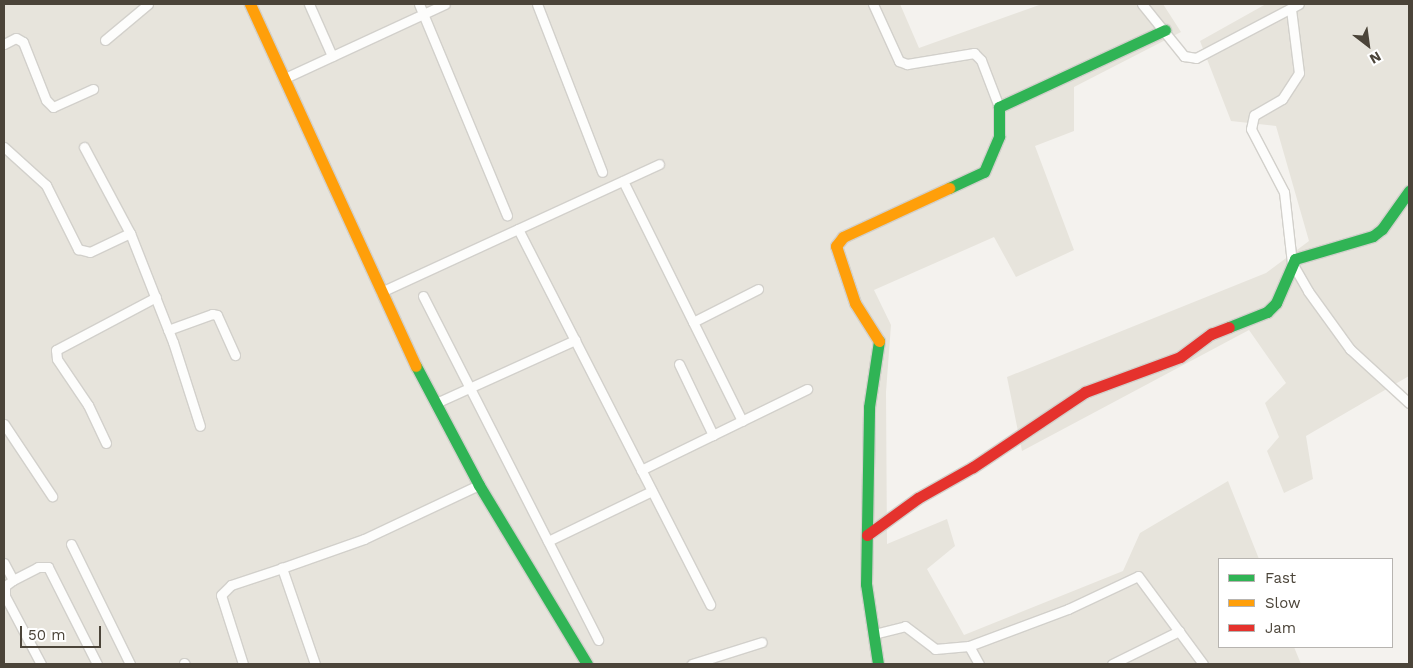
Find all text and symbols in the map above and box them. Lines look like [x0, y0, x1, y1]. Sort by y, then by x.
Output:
north arrow [1343, 20, 1393, 70]
text: N [1367, 48, 1384, 68]
legend [1218, 558, 1393, 648]
text: Fast [1265, 569, 1296, 587]
text: Slow [1265, 594, 1301, 612]
scale bar [22, 616, 104, 648]
text: Jam [1265, 619, 1296, 637]
text: 50 m [28, 626, 65, 644]

